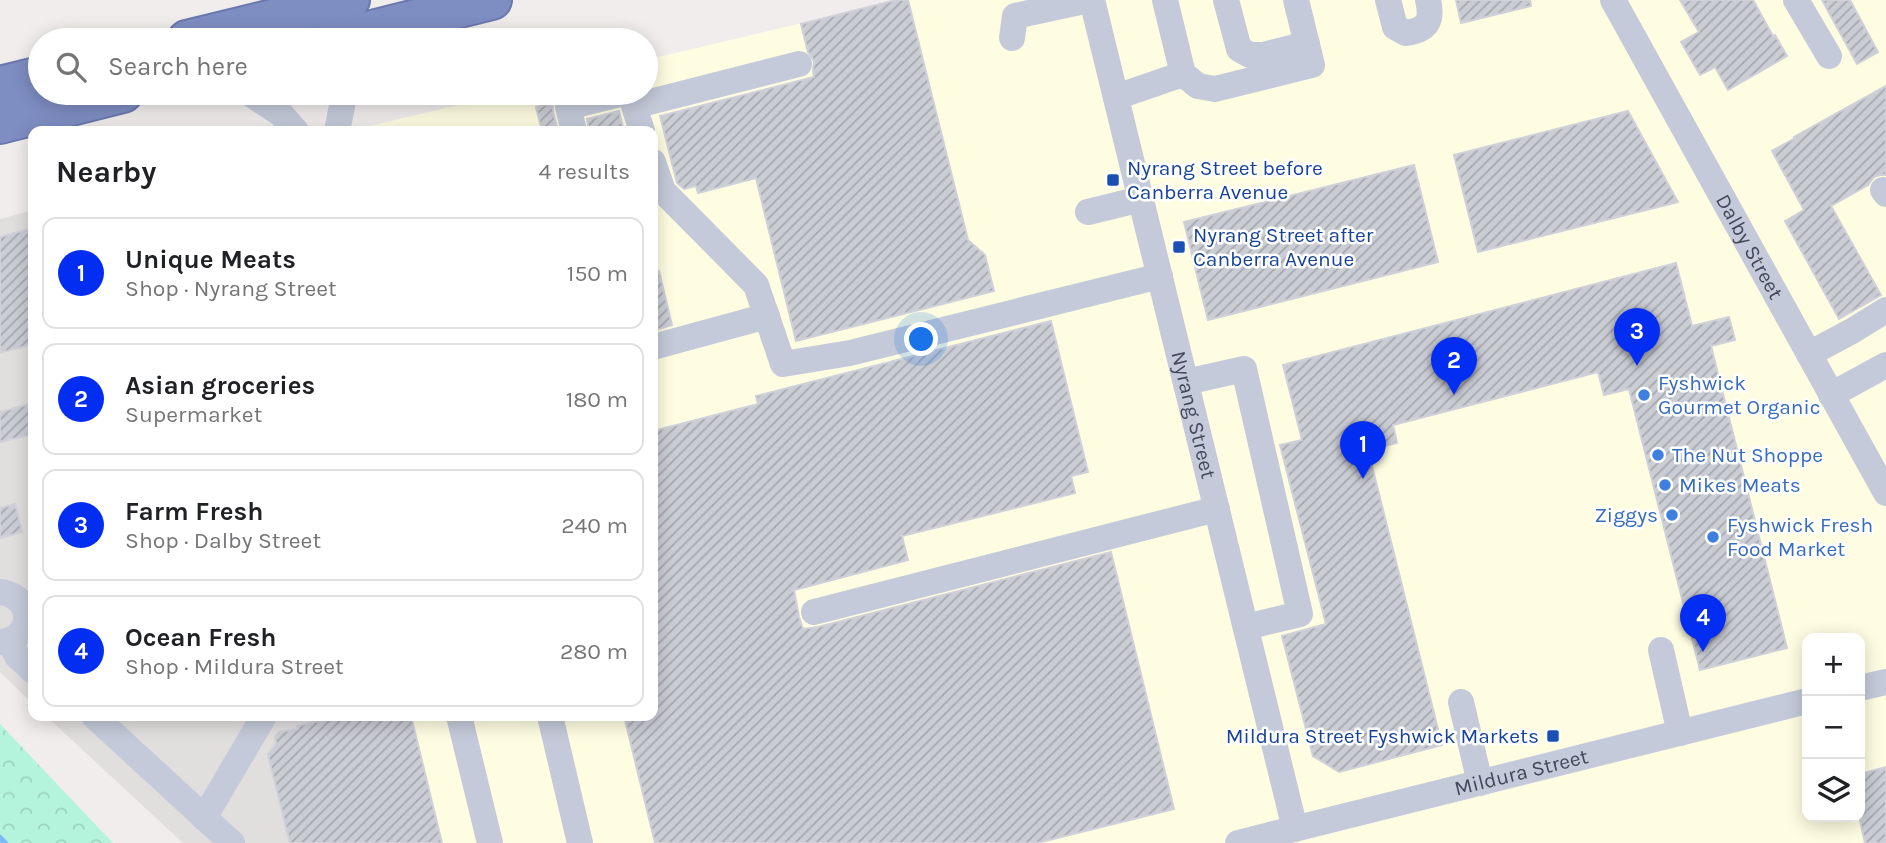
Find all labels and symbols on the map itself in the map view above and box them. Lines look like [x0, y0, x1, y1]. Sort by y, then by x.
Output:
place label: Nyrang Street before Canberra Avenue [1127, 156, 1323, 204]
marker: Nyrang Street before Canberra Avenue [1105, 172, 1121, 188]
street label: Dalby Street [1711, 190, 1788, 303]
place label: Nyrang Street after Canberra Avenue [1193, 223, 1374, 271]
marker: Nyrang Street after Canberra Avenue [1171, 239, 1187, 255]
pin: 3 [1614, 308, 1660, 366]
your location [904, 322, 938, 356]
pin: 2 [1431, 337, 1477, 395]
street label: Nyrang Street [1166, 348, 1221, 481]
place label: Fyshwick Gourmet Organic [1658, 371, 1821, 419]
marker: Fyshwick Gourmet Organic [1636, 387, 1652, 403]
pin: 1 [1340, 421, 1386, 479]
place label: The Nut Shoppe [1672, 443, 1823, 467]
marker: The Nut Shoppe [1650, 447, 1666, 463]
place label: Mikes Meats [1679, 473, 1801, 497]
marker: Mikes Meats [1657, 477, 1673, 493]
place label: Ziggys [1594, 503, 1658, 527]
marker: Ziggys [1664, 507, 1680, 523]
place label: Fyshwick Fresh Food Market [1727, 513, 1873, 561]
marker: Fyshwick Fresh Food Market [1705, 529, 1721, 545]
pin: 4 [1680, 594, 1726, 652]
place label: Mildura Street Fyshwick Markets [1226, 724, 1539, 748]
marker: Mildura Street Fyshwick Markets [1545, 728, 1561, 744]
street label: Mildura Street [1452, 744, 1591, 801]

